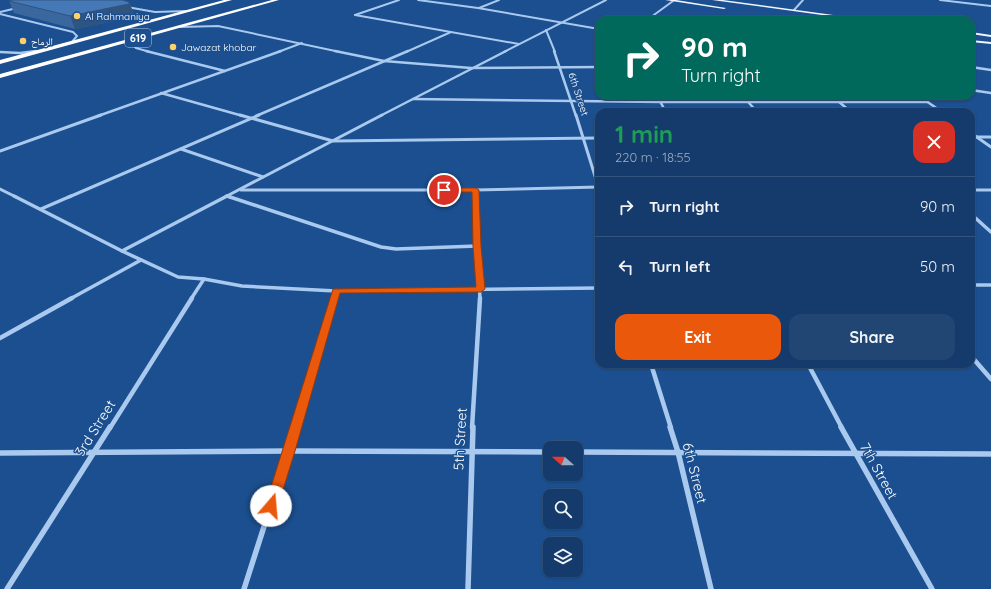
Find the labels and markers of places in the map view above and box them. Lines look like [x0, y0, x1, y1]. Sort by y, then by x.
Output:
place label: Al Rahmaniya [85, 10, 150, 23]
marker: Al Rahmaniya [72, 11, 82, 21]
place label: الرماح [31, 35, 53, 48]
marker: الرماح [18, 36, 28, 46]
place label: Jawazat khobar [181, 41, 256, 54]
marker: Jawazat khobar [168, 42, 178, 52]
pin [427, 173, 461, 207]

